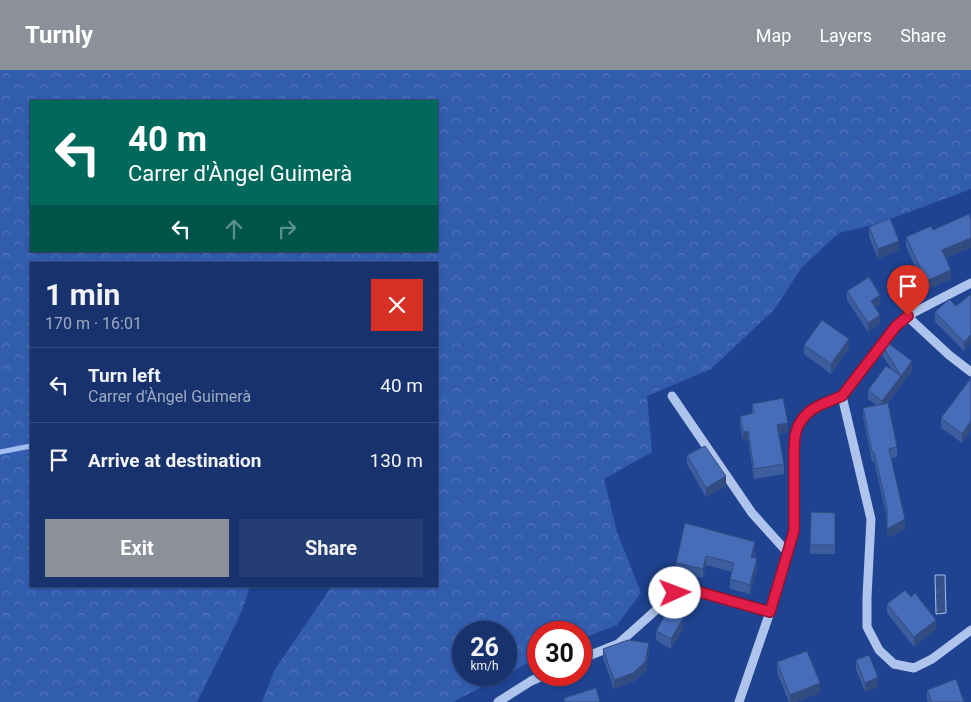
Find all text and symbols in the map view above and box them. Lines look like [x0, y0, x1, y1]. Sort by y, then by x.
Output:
text: Turnly [25, 21, 93, 49]
text: Map [756, 25, 791, 46]
text: Layers [819, 25, 872, 46]
text: Share [900, 25, 946, 46]
text: 40 m [128, 119, 207, 160]
icon: left [45, 120, 110, 185]
text: Carrer d'Àngel Guimerà [128, 161, 352, 186]
icon: left [167, 215, 195, 243]
icon: ahead [220, 215, 248, 243]
icon: right [273, 215, 301, 243]
pin [887, 265, 929, 316]
icon: arrive [894, 272, 922, 300]
text: 1 min [45, 277, 120, 312]
button: close [371, 279, 423, 331]
text: 170 m · 16:01 [45, 314, 142, 333]
text: Turn left [88, 364, 161, 387]
icon: left [45, 371, 73, 399]
text: 40 m [380, 374, 423, 397]
text: Carrer d'Àngel Guimerà [88, 387, 251, 406]
icon: arrive [45, 446, 73, 474]
text: Arrive at destination [88, 449, 261, 472]
text: 130 m [370, 449, 423, 472]
button: Exit [45, 519, 229, 577]
button: Share [239, 519, 423, 577]
position arrow [648, 566, 700, 618]
speed limit sign: 30 [527, 621, 592, 686]
text: 26 [470, 633, 499, 662]
text: km/h [470, 659, 499, 673]

